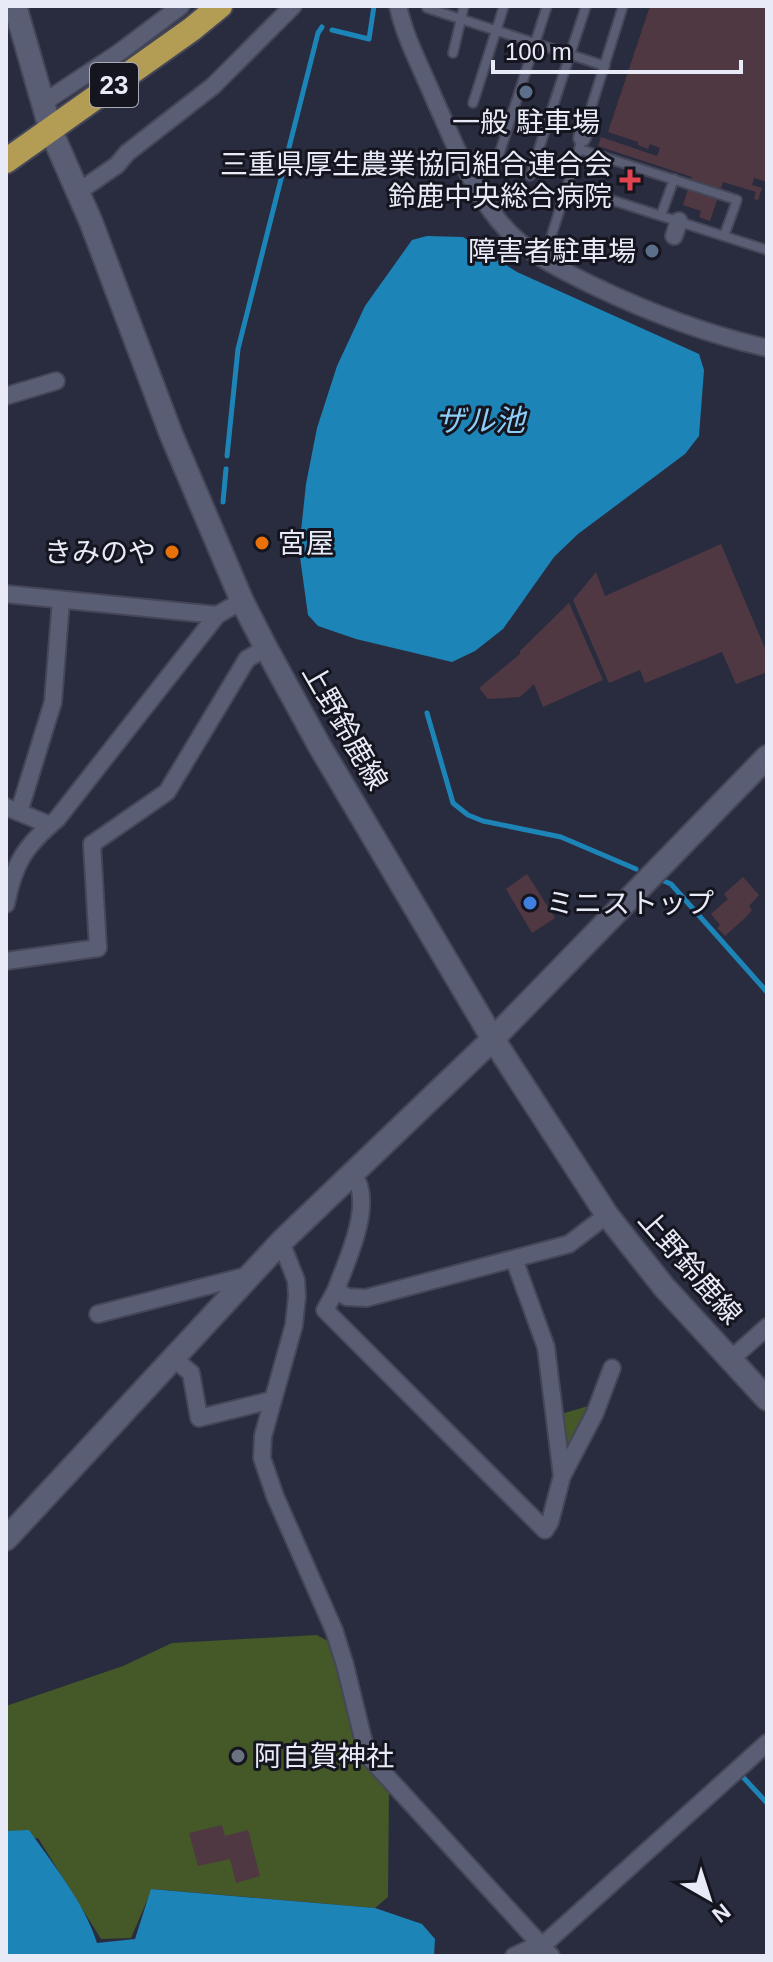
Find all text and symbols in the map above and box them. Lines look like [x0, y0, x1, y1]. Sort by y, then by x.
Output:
scale bar [493, 24, 741, 74]
text: 100 m [505, 38, 572, 65]
road number: 23 [90, 63, 138, 107]
marker: 一般 駐車場 [517, 83, 535, 101]
place label: 一般 駐車場 [452, 107, 600, 138]
place label: 三重県厚生農業協同組合連合会 鈴鹿中央総合病院 [220, 149, 612, 212]
marker: 三重県厚生農業協同組合連合会 鈴鹿中央総合病院 [619, 169, 641, 191]
place label: 障害者駐車場 [468, 236, 636, 267]
marker: 障害者駐車場 [643, 242, 661, 260]
water label: ザル池 [435, 404, 528, 437]
place label: 宮屋 [278, 528, 334, 559]
marker: 宮屋 [253, 534, 271, 552]
place label: きみのや [44, 537, 156, 568]
marker: きみのや [163, 543, 181, 561]
street label: 上野鈴鹿線 [297, 659, 393, 795]
place label: ミニストップ [546, 888, 714, 919]
marker: ミニストップ [521, 894, 539, 912]
street label: 上野鈴鹿線 [632, 1204, 748, 1330]
place label: 阿自賀神社 [254, 1741, 394, 1772]
marker: 阿自賀神社 [229, 1747, 247, 1765]
north arrow [669, 1858, 749, 1938]
text: N [707, 1898, 735, 1928]

